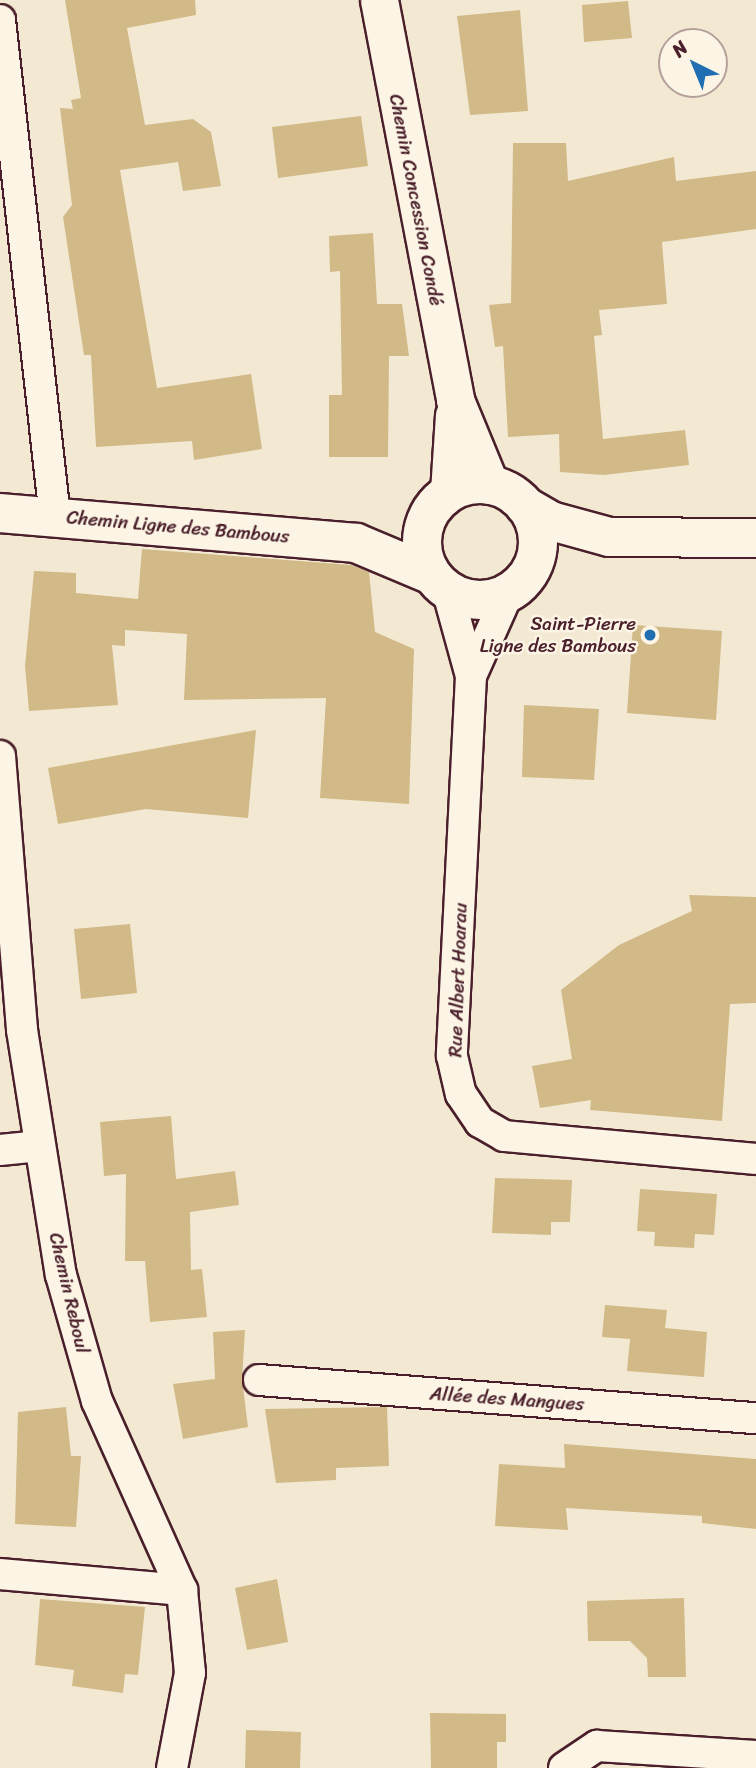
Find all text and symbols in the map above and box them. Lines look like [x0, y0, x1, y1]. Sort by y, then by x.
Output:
north arrow [658, 28, 728, 98]
text: N [664, 32, 696, 65]
street label: Chemin Concession Condé [384, 92, 448, 308]
street label: Chemin Ligne des Bambous [66, 506, 290, 548]
place label: Saint-Pierre Ligne des Bambous [480, 613, 636, 657]
marker: Saint-Pierre Ligne des Bambous [642, 627, 658, 643]
street label: Rue Albert Hoarau [444, 902, 472, 1058]
street label: Chemin Reboul [44, 1230, 94, 1356]
street label: Allée des Mangues [430, 1382, 584, 1416]

